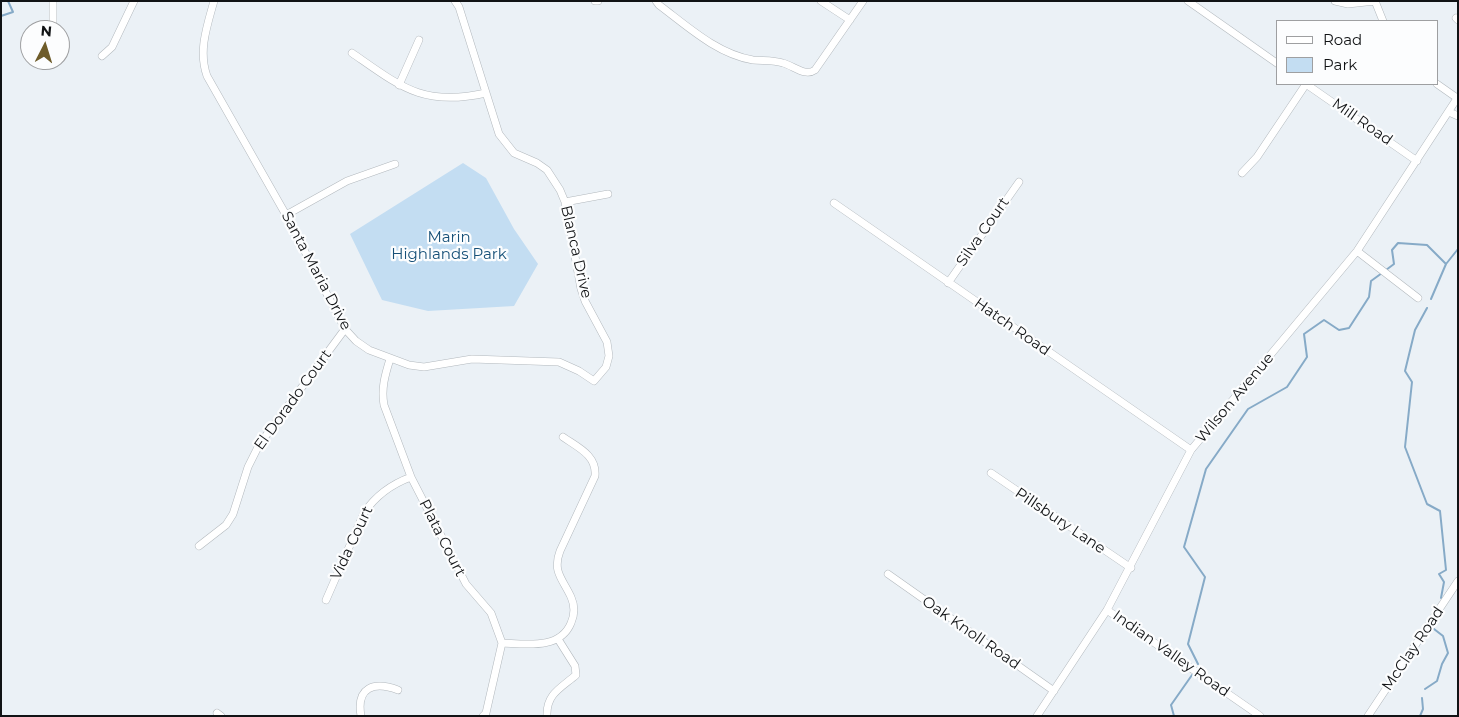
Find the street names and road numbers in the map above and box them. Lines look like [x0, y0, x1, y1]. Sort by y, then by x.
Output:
street label: Mill Road [1328, 95, 1396, 149]
street label: Silva Court [953, 194, 1013, 270]
street label: Blanca Drive [557, 204, 595, 300]
street label: Santa Maria Drive [277, 209, 355, 333]
street label: Hatch Road [971, 294, 1053, 360]
street label: El Dorado Court [251, 346, 335, 454]
street label: Wilson Avenue [1192, 349, 1278, 447]
street label: Pillsbury Lane [1011, 484, 1109, 558]
street label: Plata Court [415, 496, 469, 580]
street label: Vida Court [327, 503, 377, 583]
street label: Oak Knoll Road [918, 592, 1024, 674]
street label: McClay Road [1378, 604, 1448, 694]
street label: Indian Valley Road [1109, 607, 1233, 701]

